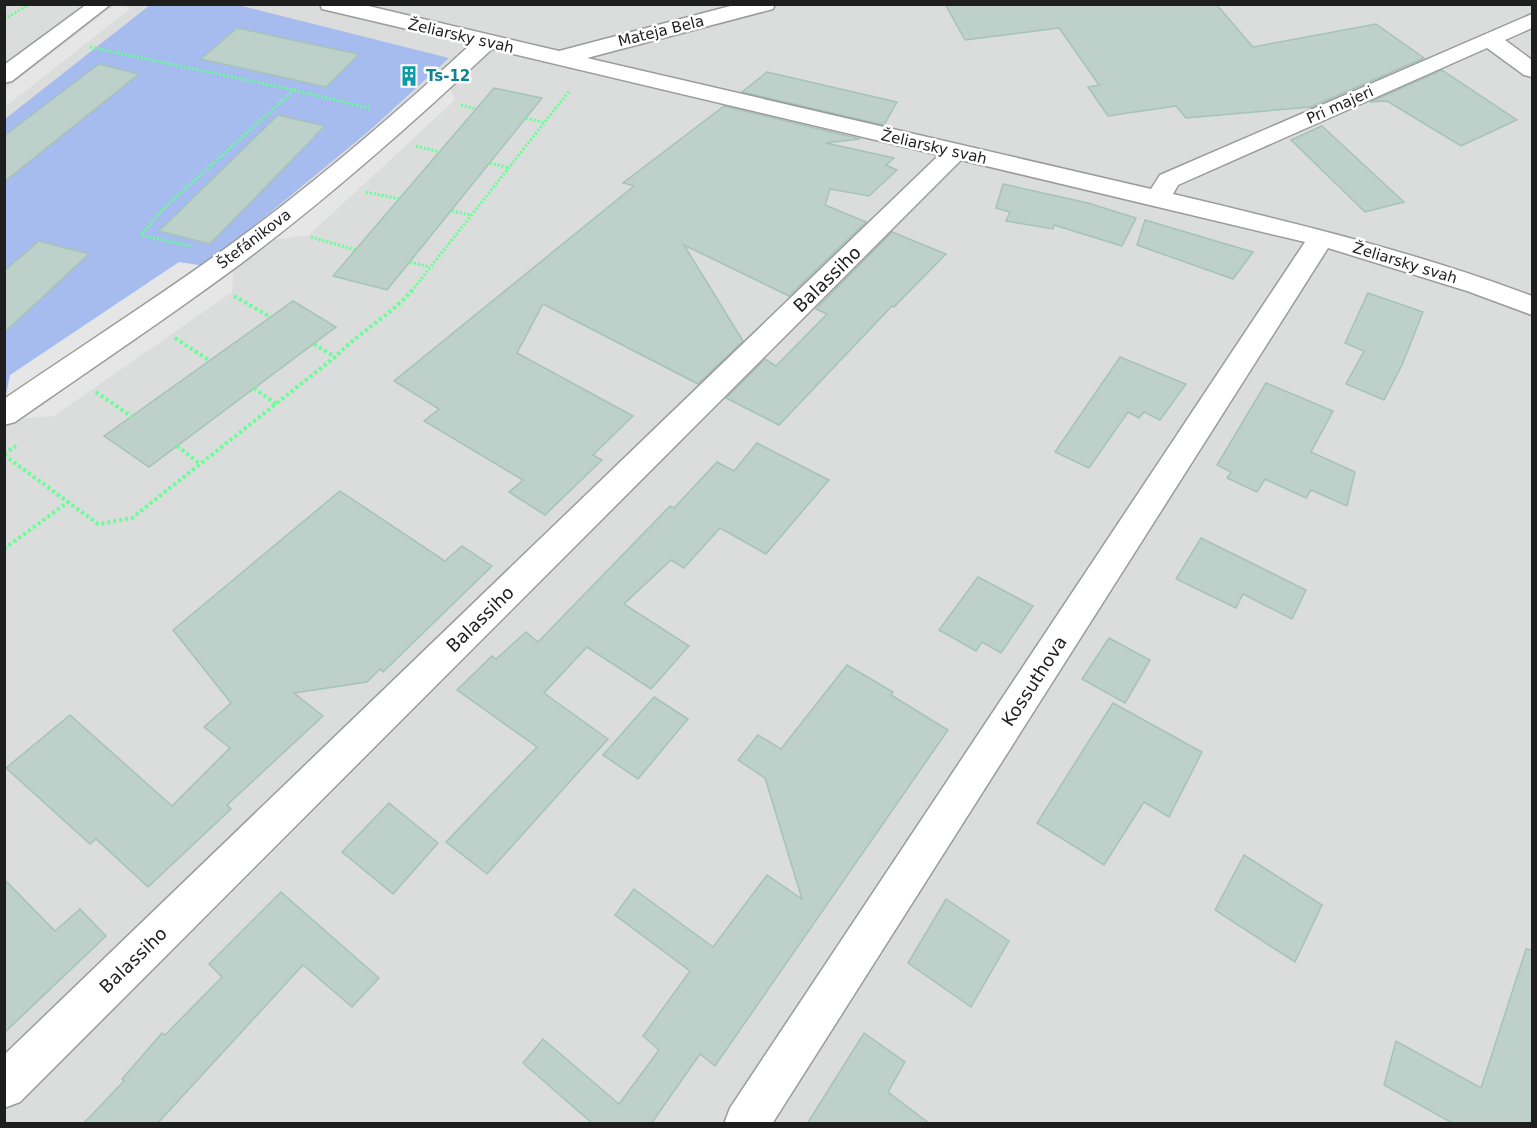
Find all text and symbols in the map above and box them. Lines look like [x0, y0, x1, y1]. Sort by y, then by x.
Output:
street label: Mateja Bela [616, 12, 706, 50]
street label: Želiarsky svah [406, 14, 516, 57]
building icon: Ts-12 [397, 64, 421, 88]
place label: Ts-12 [426, 67, 470, 85]
street label: Pri majeri [1304, 82, 1376, 128]
street label: Želiarsky svah [879, 125, 989, 168]
street label: Štefánikova [213, 204, 295, 273]
street label: Želiarsky svah [1351, 238, 1460, 287]
street label: Balassiho [789, 242, 865, 316]
street label: Balassiho [442, 582, 518, 656]
street label: Kossuthova [997, 632, 1071, 730]
street label: Balassiho [95, 923, 171, 997]

